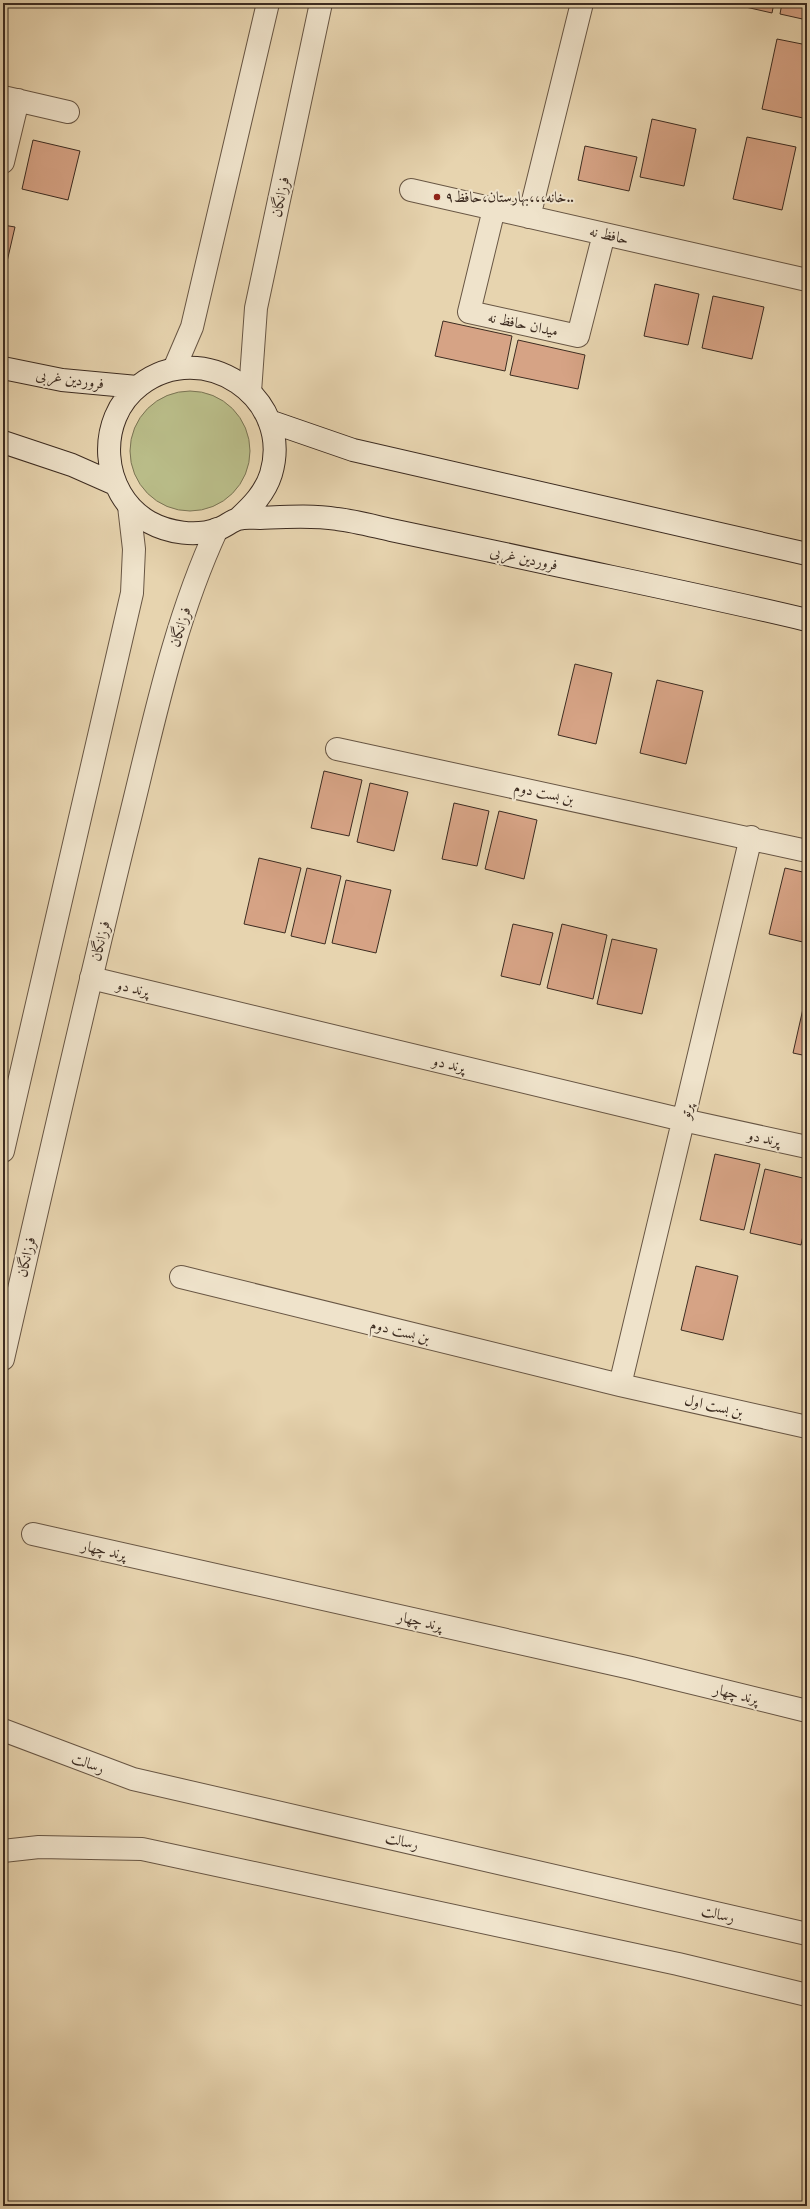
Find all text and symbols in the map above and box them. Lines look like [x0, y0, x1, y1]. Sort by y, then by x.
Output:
street label: فرزانگان [266, 175, 294, 219]
place label: خانه،،،بهارستان،حافظ۹.. [445, 188, 574, 207]
marker: خانه،،،بهارستان،حافظ۹.. [432, 192, 442, 202]
street label: حافظ نه [587, 222, 630, 249]
street label: میدان حافظ نه [486, 308, 560, 341]
street label: فروردین غربی [34, 365, 105, 395]
street label: فروردین غربی [488, 542, 559, 576]
street label: فرزانگان [164, 604, 196, 650]
street label: بن بست دوم [511, 778, 576, 812]
street label: فرزانگان [85, 919, 115, 963]
street label: پرند دو [113, 975, 152, 1002]
street label: پرند دو [429, 1051, 468, 1078]
street label: پرتو [675, 1100, 698, 1123]
street label: پرند دو [744, 1125, 783, 1151]
street label: فرزانگان [12, 1235, 40, 1279]
street label: بن بست دوم [367, 1315, 432, 1351]
street label: بن بست اول [683, 1390, 745, 1423]
street label: پرند چهار [78, 1536, 129, 1565]
street label: پرند چهار [394, 1607, 445, 1636]
street label: پرند چهار [710, 1679, 761, 1709]
street label: رسالت [69, 1749, 107, 1778]
street label: رسالت [383, 1828, 421, 1855]
street label: رسالت [699, 1901, 737, 1928]

